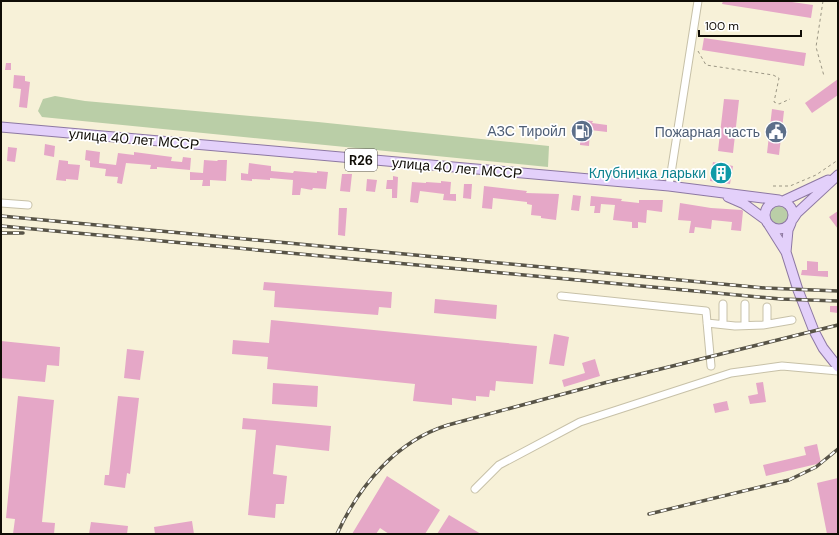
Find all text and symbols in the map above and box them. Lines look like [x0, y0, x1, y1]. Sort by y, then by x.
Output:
scale bar [699, 12, 801, 38]
text: 100 m [705, 18, 739, 34]
fuel station icon: АЗС Тиройл [569, 118, 595, 144]
public building icon: Пожарная часть [763, 119, 789, 145]
place label: АЗС Тиройл [487, 122, 566, 140]
place label: Пожарная часть [655, 123, 760, 141]
street label: улица 40 лет МССР [68, 124, 200, 154]
road number: R26 [345, 149, 377, 171]
street label: улица 40 лет МССР [391, 153, 523, 183]
building icon: Клубничка ларьки [708, 160, 734, 186]
place label: Клубничка ларьки [589, 164, 706, 182]

